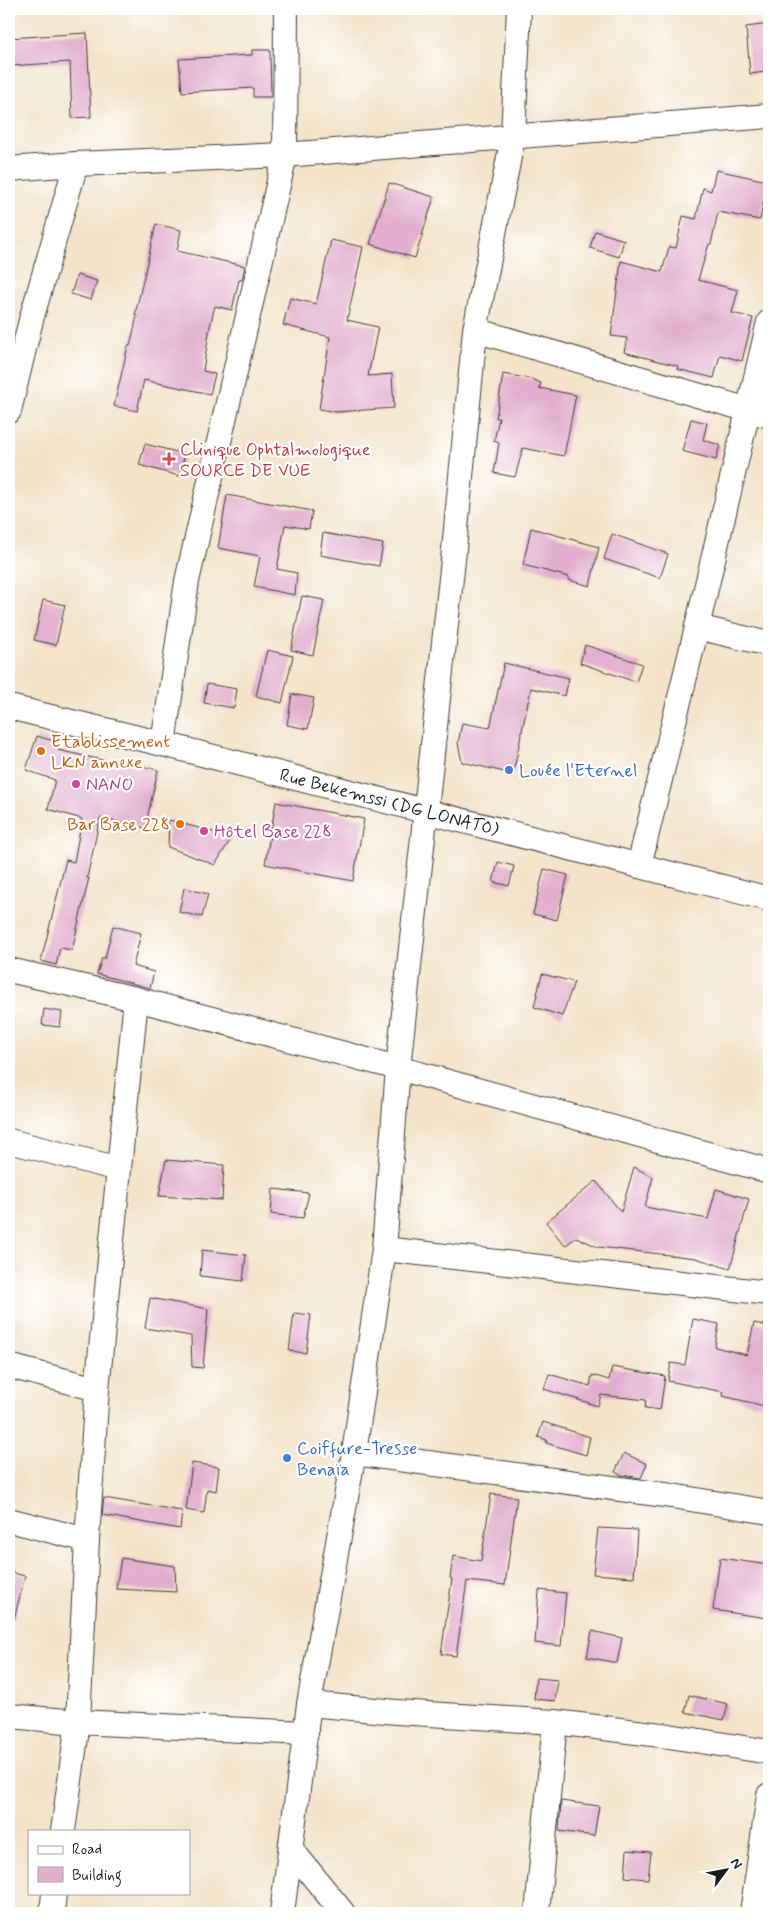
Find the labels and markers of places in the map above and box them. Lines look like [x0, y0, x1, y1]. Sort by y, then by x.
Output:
place label: Clinique Ophtalmologique SOURCE DE VUE [180, 438, 371, 483]
marker: Clinique Ophtalmologique SOURCE DE VUE [162, 452, 176, 466]
place label: Etablissement LKN annexe [51, 730, 170, 775]
marker: Etablissement LKN annexe [35, 745, 47, 757]
place label: Louée l'Eternel [519, 759, 637, 783]
marker: Louée l'Eternel [503, 764, 515, 776]
place label: NANO [86, 773, 133, 797]
marker: NANO [70, 778, 82, 790]
place label: Bar Base 228 [67, 813, 170, 837]
marker: Bar Base 228 [174, 818, 186, 830]
place label: Hôtel Base 228 [214, 820, 332, 844]
marker: Hôtel Base 228 [198, 825, 210, 837]
place label: Coiffure-Tresse Benaïa [297, 1437, 417, 1482]
marker: Coiffure-Tresse Benaïa [281, 1452, 293, 1464]

